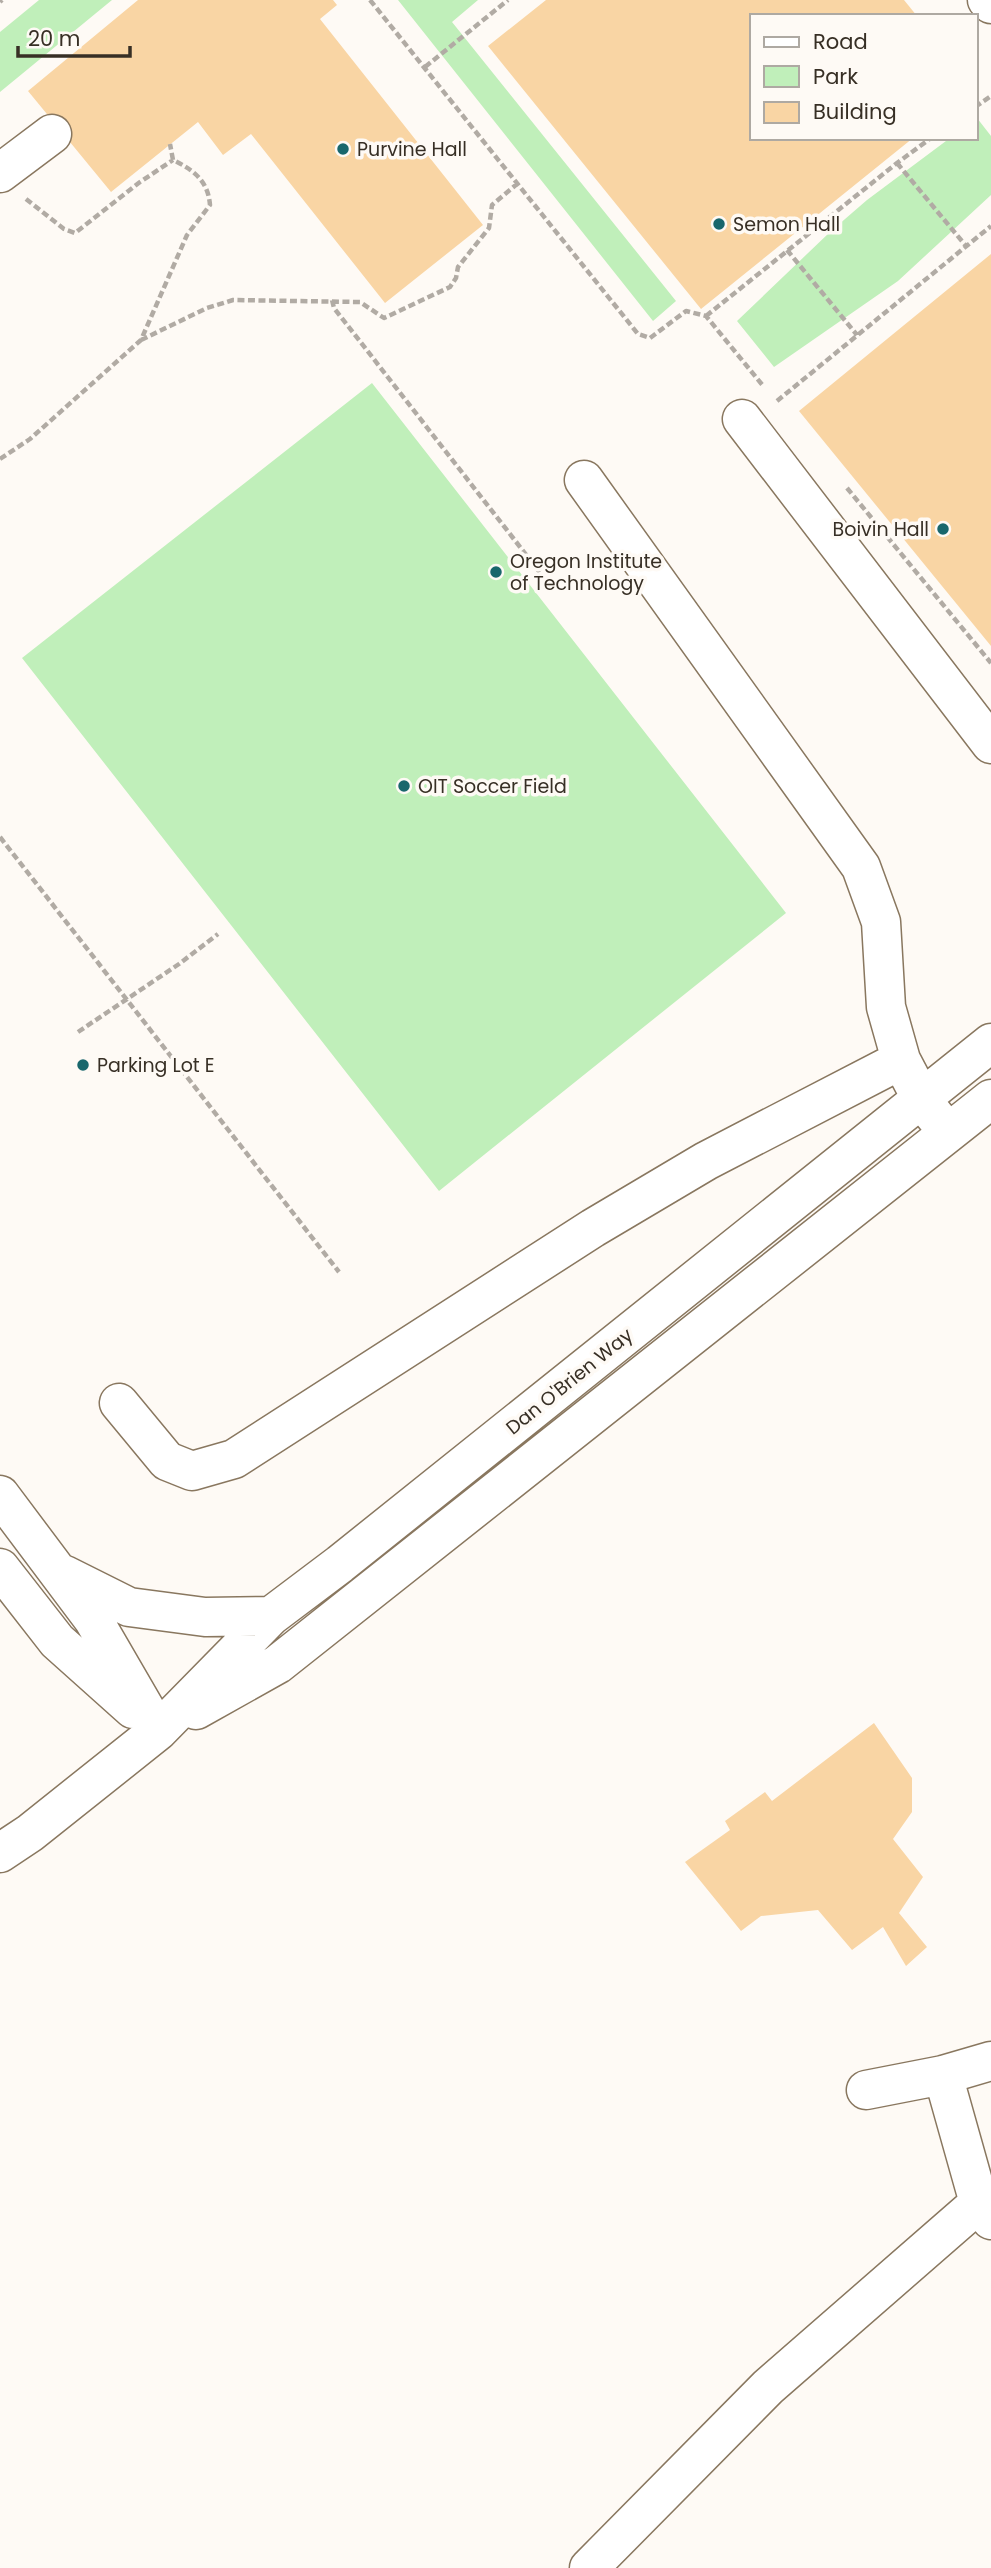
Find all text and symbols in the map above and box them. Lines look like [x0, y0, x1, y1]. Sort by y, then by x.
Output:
scale bar [18, 14, 130, 58]
legend [750, 14, 977, 140]
text: 20 m [28, 24, 81, 53]
text: Road [813, 27, 868, 56]
text: Park [813, 62, 858, 91]
text: Building [813, 97, 897, 126]
place label: Purvine Hall [357, 136, 467, 163]
marker: Purvine Hall [335, 141, 351, 157]
place label: Semon Hall [733, 211, 840, 238]
marker: Semon Hall [711, 216, 727, 232]
place label: Boivin Hall [833, 516, 929, 543]
marker: Boivin Hall [935, 521, 951, 537]
place label: Oregon Institute of Technology [510, 548, 662, 597]
marker: Oregon Institute of Technology [488, 564, 504, 580]
place label: OIT Soccer Field [418, 773, 567, 800]
marker: OIT Soccer Field [396, 778, 412, 794]
place label: Parking Lot E [97, 1052, 215, 1079]
marker: Parking Lot E [75, 1057, 91, 1073]
street label: Dan O'Brien Way [500, 1322, 639, 1441]

